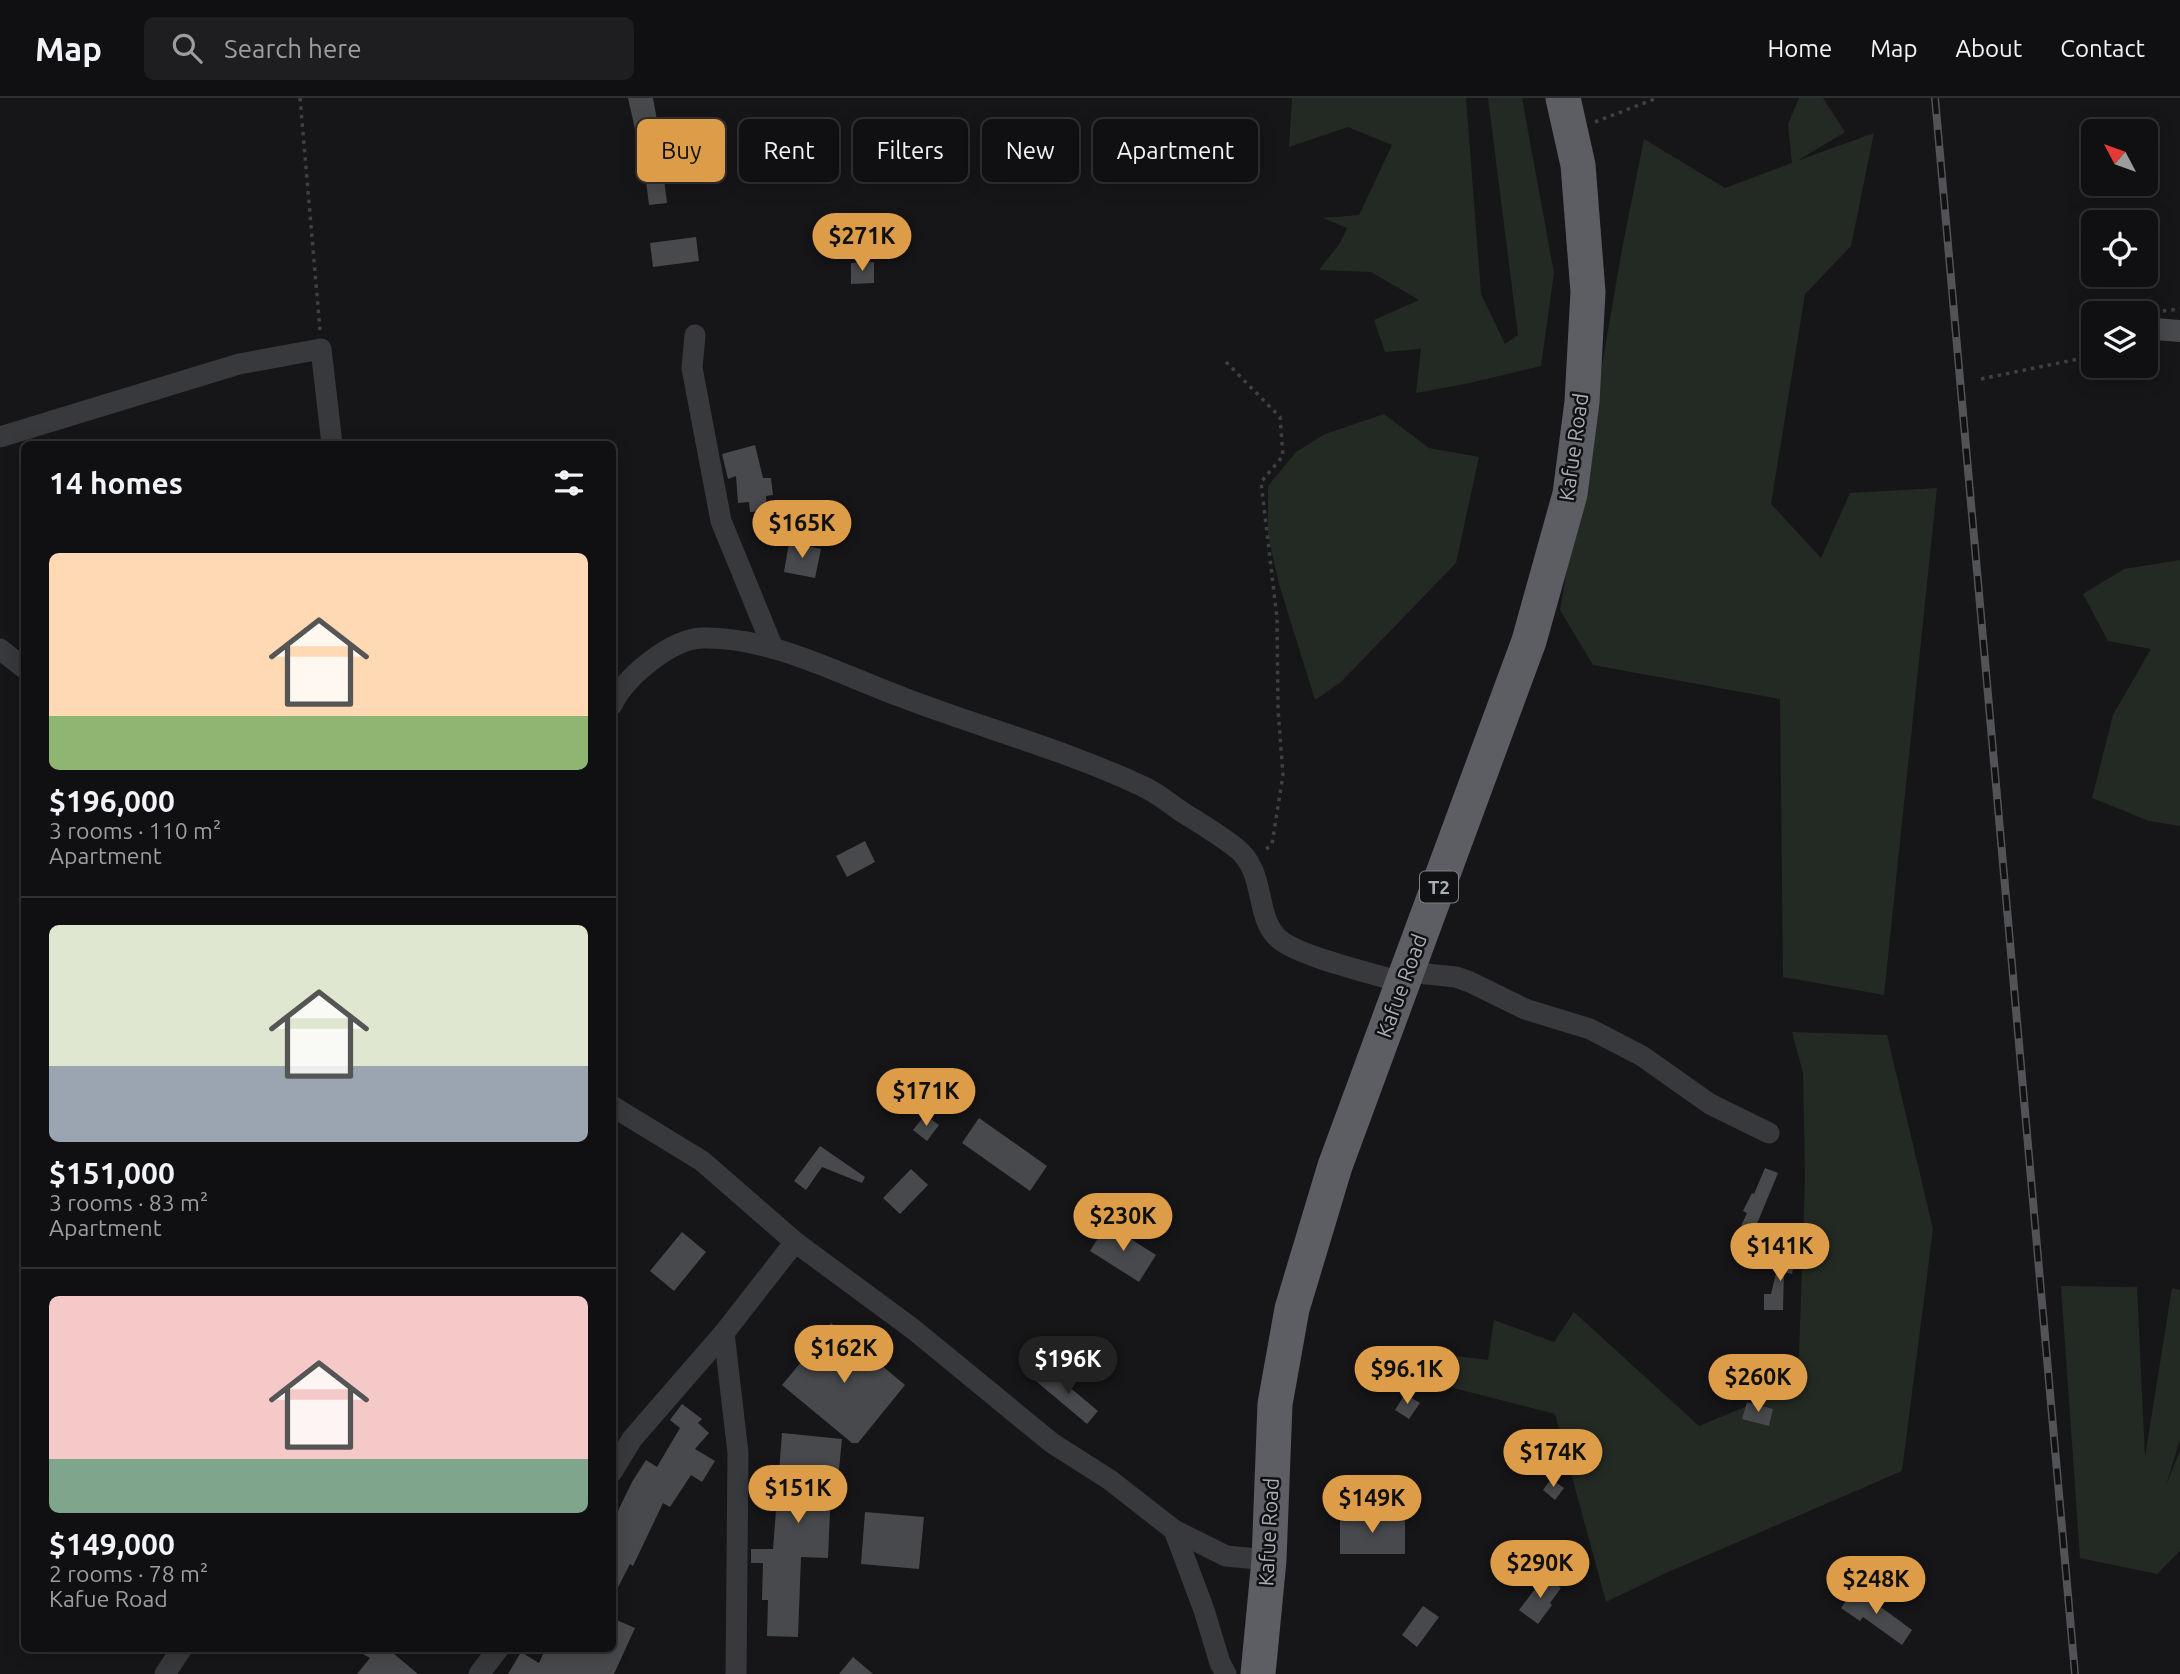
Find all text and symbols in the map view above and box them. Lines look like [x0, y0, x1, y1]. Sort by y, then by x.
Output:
search box [144, 17, 634, 80]
icon: search [168, 29, 206, 67]
text: Map [35, 30, 102, 67]
text: Search here [224, 34, 362, 63]
text: Home [1767, 35, 1832, 62]
text: Map [1870, 35, 1917, 62]
text: About [1955, 35, 2022, 62]
text: Contact [2060, 35, 2145, 62]
chip: Buy [637, 119, 725, 182]
chip: Rent [739, 119, 839, 182]
chip: Filters [853, 119, 968, 182]
chip: New [982, 119, 1079, 182]
chip: Apartment [1093, 119, 1258, 182]
north arrow [2081, 119, 2158, 196]
map controls [2081, 119, 2158, 378]
button: locate [2081, 210, 2158, 287]
pin: $271K [813, 214, 911, 273]
text: $271K [828, 223, 896, 248]
button: layers [2081, 301, 2158, 378]
street label: Kafue Road [1554, 392, 1592, 502]
icon: filters [550, 464, 588, 502]
text: 14 homes [49, 466, 183, 500]
pin: $165K [753, 500, 851, 560]
text: $165K [768, 510, 836, 535]
icon: home [256, 599, 382, 725]
text: $196,000 [49, 784, 175, 818]
text: 3 rooms · 110 m² [49, 818, 221, 843]
text: Apartment [49, 843, 162, 868]
road number: T2 [1420, 872, 1458, 902]
street label: Kafue Road [1371, 931, 1431, 1041]
icon: home [256, 971, 382, 1097]
pin: $171K [877, 1068, 975, 1128]
text: $171K [892, 1078, 960, 1103]
text: $151,000 [49, 1156, 175, 1190]
text: 3 rooms · 83 m² [49, 1190, 208, 1215]
pin: $230K [1074, 1194, 1172, 1253]
text: $230K [1089, 1203, 1157, 1228]
text: Apartment [49, 1215, 162, 1240]
pin: $141K [1731, 1224, 1829, 1283]
text: $141K [1746, 1233, 1814, 1258]
pin: $162K [795, 1326, 893, 1385]
text: $162K [810, 1335, 878, 1360]
pin: $196K [1019, 1336, 1117, 1396]
icon: home [256, 1342, 382, 1468]
text: $196K [1034, 1346, 1102, 1371]
pin: $96.1K [1350, 1346, 1464, 1406]
pin: $260K [1709, 1354, 1807, 1414]
text: $96.1K [1371, 1356, 1443, 1381]
text: $260K [1724, 1364, 1792, 1389]
pin: $174K [1504, 1430, 1602, 1489]
text: $174K [1519, 1439, 1587, 1464]
pin: $151K [749, 1466, 847, 1525]
text: $151K [764, 1475, 832, 1500]
pin: $149K [1323, 1476, 1421, 1535]
street label: Kafue Road [1253, 1477, 1283, 1587]
text: $149K [1338, 1485, 1406, 1510]
text: $149,000 [49, 1527, 175, 1561]
pin: $290K [1491, 1540, 1589, 1600]
text: $290K [1506, 1550, 1574, 1575]
pin: $248K [1827, 1556, 1925, 1616]
text: 2 rooms · 78 m² [49, 1561, 208, 1586]
text: $248K [1842, 1566, 1910, 1591]
text: Kafue Road [49, 1586, 168, 1611]

